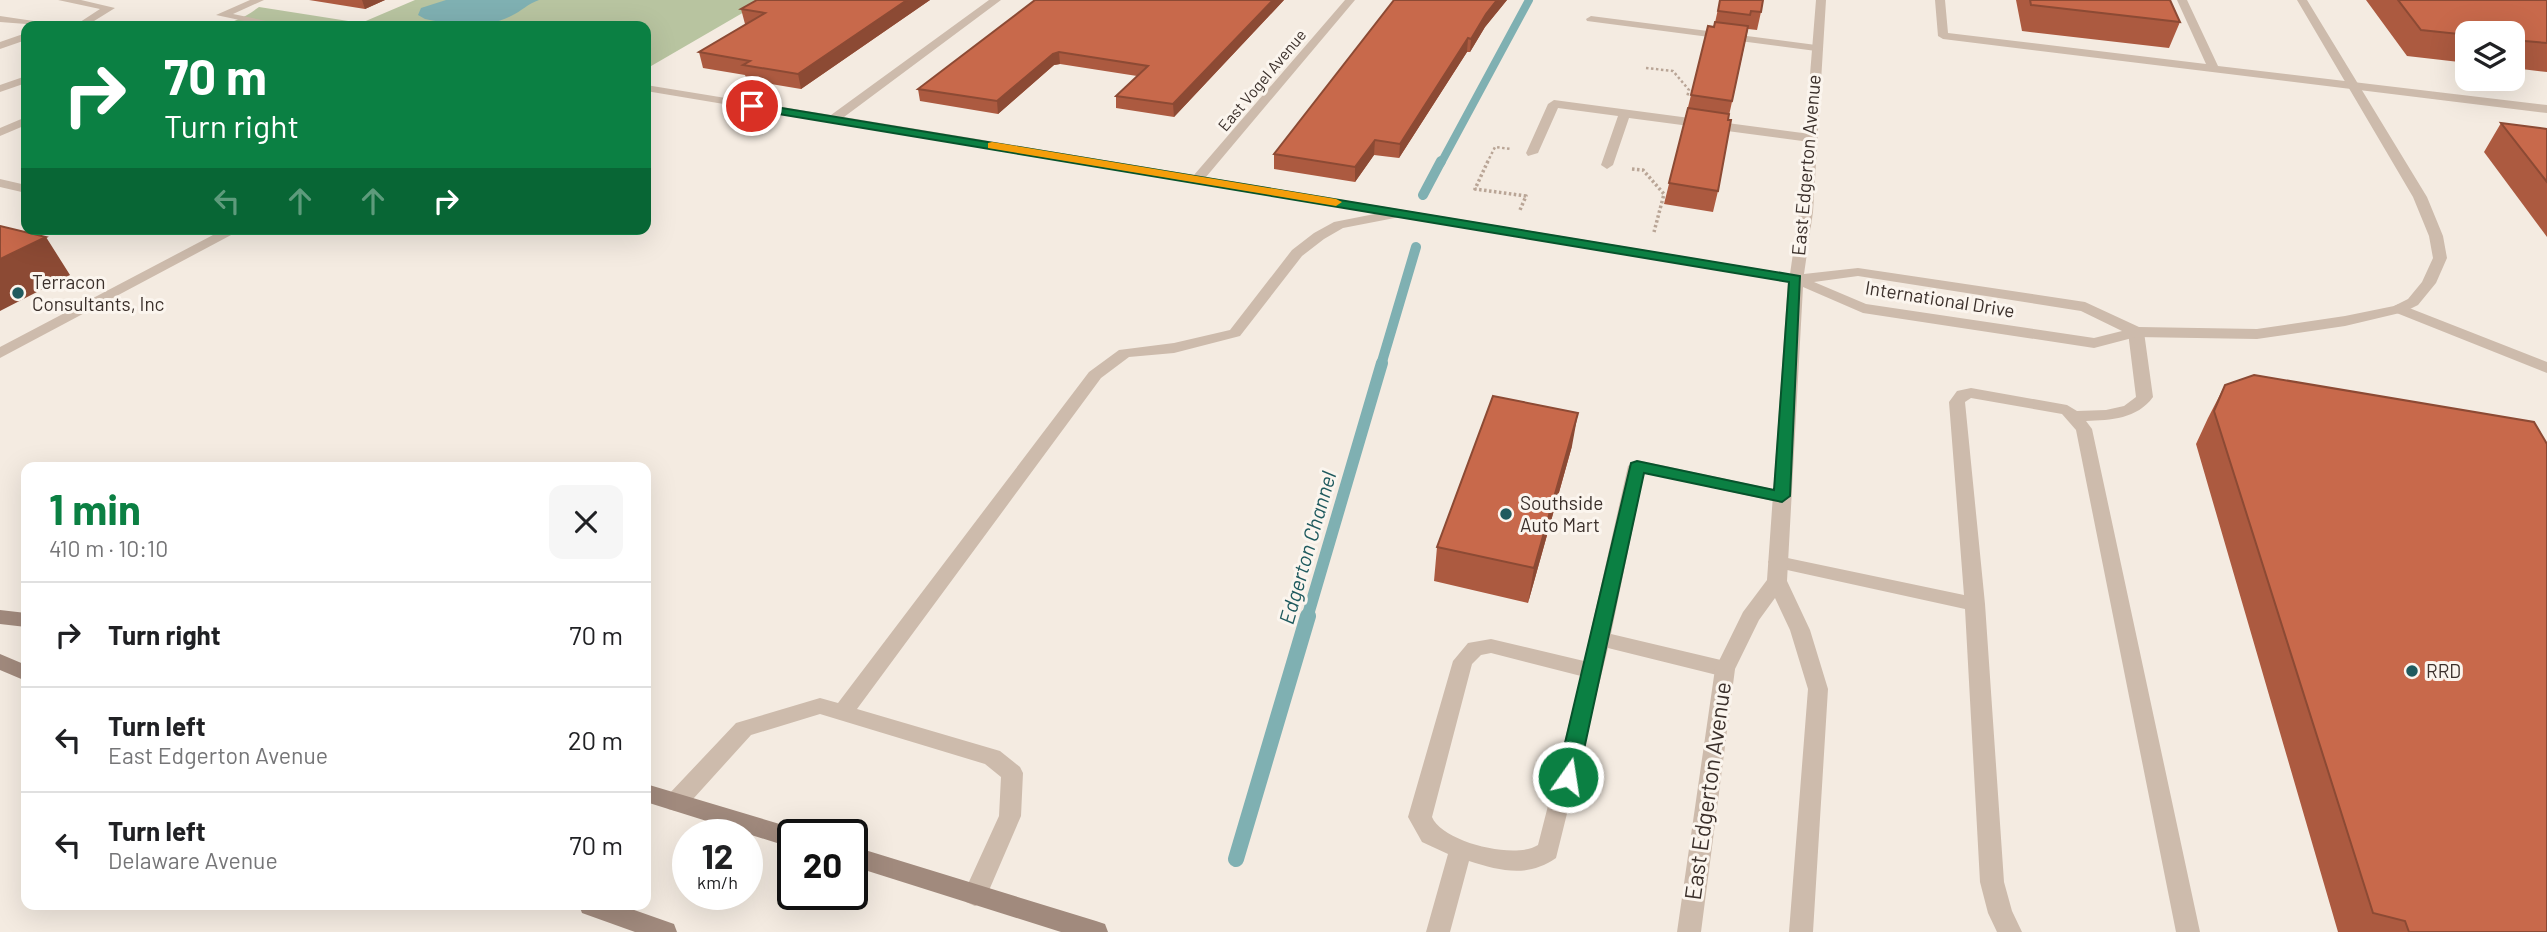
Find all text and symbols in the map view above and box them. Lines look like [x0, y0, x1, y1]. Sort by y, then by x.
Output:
map controls [2455, 21, 2525, 91]
button: layers [2455, 21, 2525, 91]
street label: East Vogel Avenue [1214, 25, 1310, 134]
text: 70 m [164, 46, 267, 105]
icon: right [49, 49, 140, 140]
street label: East Edgerton Avenue [1786, 73, 1825, 257]
pin [722, 76, 782, 136]
icon: arrive [733, 87, 771, 125]
text: Turn right [164, 106, 299, 144]
icon: left [208, 182, 246, 220]
icon: ahead [281, 182, 319, 220]
icon: ahead [354, 182, 392, 220]
icon: right [427, 182, 465, 220]
place label: Terracon Consultants, Inc [32, 270, 164, 315]
street label: International Drive [1864, 275, 2017, 322]
marker: Terracon Consultants, Inc [10, 285, 26, 301]
water label: Edgerton Channel [1273, 468, 1340, 627]
text: 1 min [49, 483, 141, 533]
button: close [549, 485, 623, 559]
place label: Southside Auto Mart [1520, 491, 1603, 536]
marker: Southside Auto Mart [1498, 506, 1514, 522]
text: 410 m · 10:10 [49, 534, 168, 562]
icon: right [49, 616, 87, 654]
text: Turn right [108, 619, 221, 650]
text: 70 m [569, 619, 623, 650]
place label: RRD [2426, 659, 2461, 682]
marker: RRD [2404, 663, 2420, 679]
street label: East Edgerton Avenue [1678, 680, 1736, 902]
text: Turn left [108, 710, 206, 741]
icon: left [49, 721, 87, 759]
text: 20 m [568, 724, 623, 755]
position arrow [1531, 740, 1605, 814]
text: East Edgerton Avenue [108, 741, 328, 769]
text: Turn left [108, 815, 206, 846]
speed limit sign: 20 [777, 819, 868, 910]
icon: left [49, 826, 87, 864]
text: 70 m [569, 829, 623, 860]
text: 12 [701, 834, 733, 876]
text: Delaware Avenue [108, 846, 278, 874]
text: km/h [697, 871, 738, 893]

